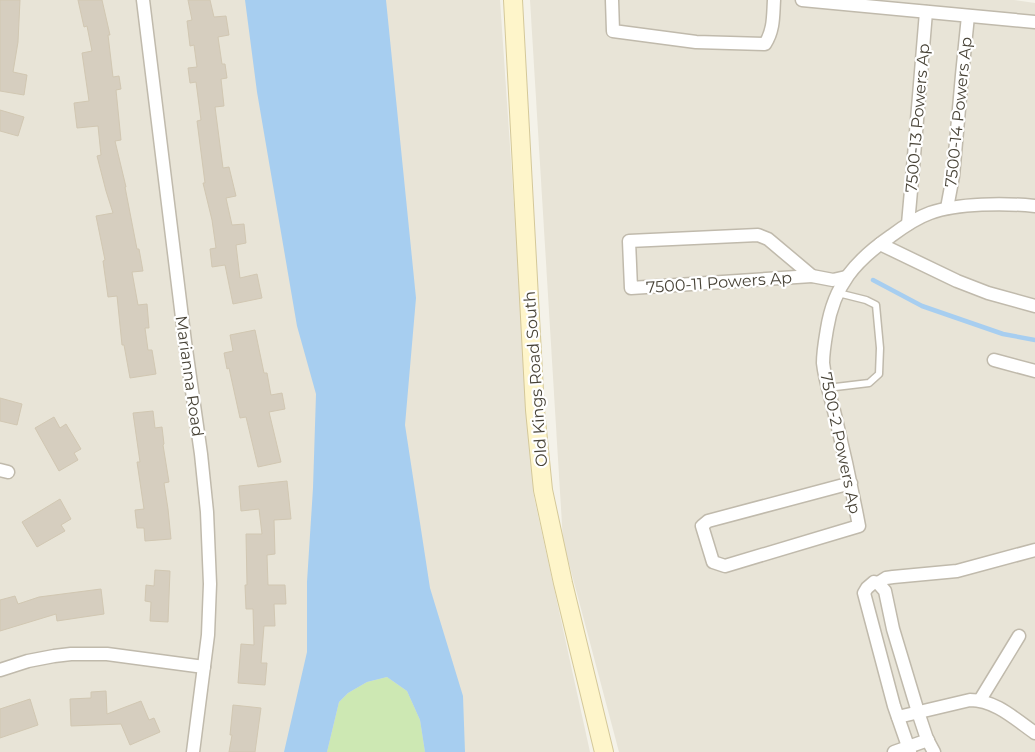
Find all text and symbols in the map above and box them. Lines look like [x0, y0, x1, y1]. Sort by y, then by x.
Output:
street label: 7500-14 Powers Ap [941, 36, 976, 188]
street label: 7500-13 Powers Ap [902, 43, 933, 193]
street label: 7500-11 Powers Ap [645, 268, 793, 297]
street label: Old Kings Road South [520, 290, 551, 468]
street label: Marianna Road [172, 314, 207, 438]
street label: 7500-2 Powers Ap [816, 371, 865, 516]

